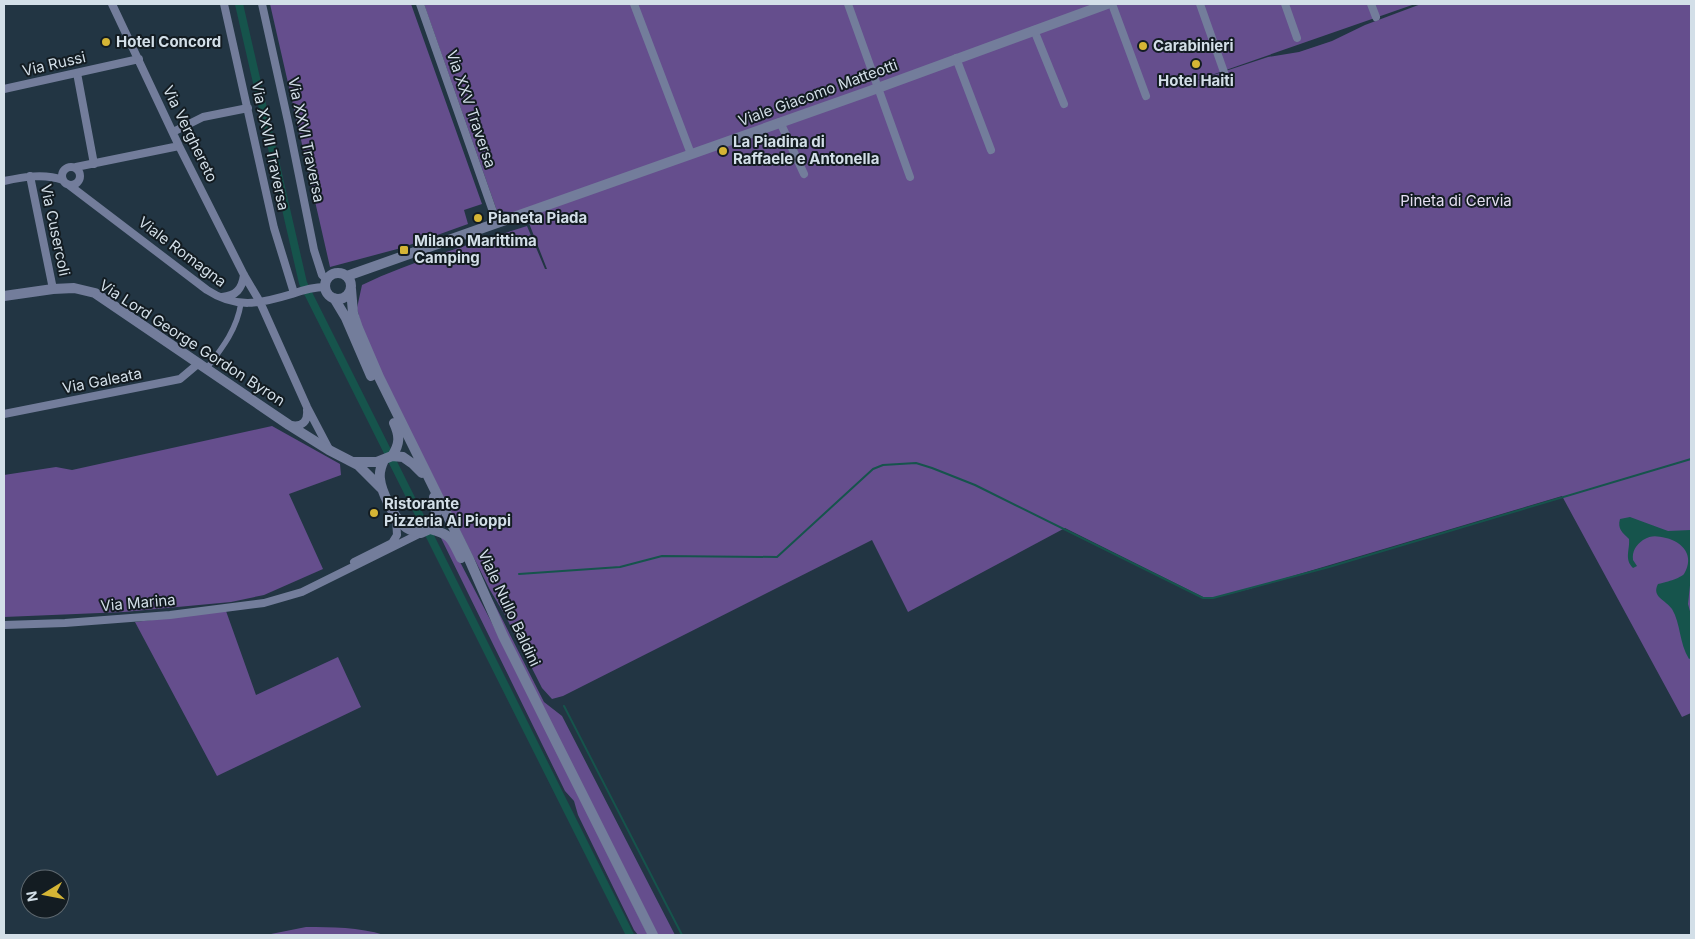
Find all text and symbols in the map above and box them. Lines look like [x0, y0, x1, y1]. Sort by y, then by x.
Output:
place label: Hotel Concord [116, 32, 221, 51]
marker: Hotel Concord [100, 36, 112, 48]
place label: Carabinieri [1153, 36, 1234, 55]
marker: Carabinieri [1137, 40, 1149, 52]
street label: Via Russi [20, 47, 88, 80]
street label: Via XXV Traversa [442, 47, 501, 170]
street label: Viale Giacomo Matteotti [736, 55, 900, 130]
marker: Hotel Haiti [1190, 58, 1202, 70]
place label: Hotel Haiti [1158, 71, 1234, 90]
street label: Via XXVI Traversa [284, 76, 329, 204]
street label: Via XXVII Traversa [248, 80, 293, 212]
street label: Via Verghereto [159, 82, 222, 185]
place label: La Piadina di Raffaele e Antonella [733, 132, 879, 168]
marker: La Piadina di Raffaele e Antonella [717, 145, 729, 157]
street label: Via Cusercoli [36, 182, 74, 278]
park label: Pineta di Cervia [1400, 191, 1512, 210]
place label: Pianeta Piada [488, 208, 587, 227]
street label: Viale Romagna [134, 212, 230, 291]
marker: Pianeta Piada [472, 212, 484, 224]
place label: Milano Marittima Camping [414, 231, 537, 267]
marker: Milano Marittima Camping [398, 244, 410, 256]
street label: Via Lord George Gordon Byron [96, 275, 289, 410]
street label: Via Galeata [61, 363, 143, 398]
place label: Ristorante Pizzeria Ai Pioppi [384, 494, 511, 530]
marker: Ristorante Pizzeria Ai Pioppi [368, 507, 380, 519]
street label: Viale Nullo Baldini [474, 546, 545, 669]
street label: Via Marina [100, 590, 176, 615]
north arrow [20, 869, 70, 919]
text: N [22, 890, 41, 903]

